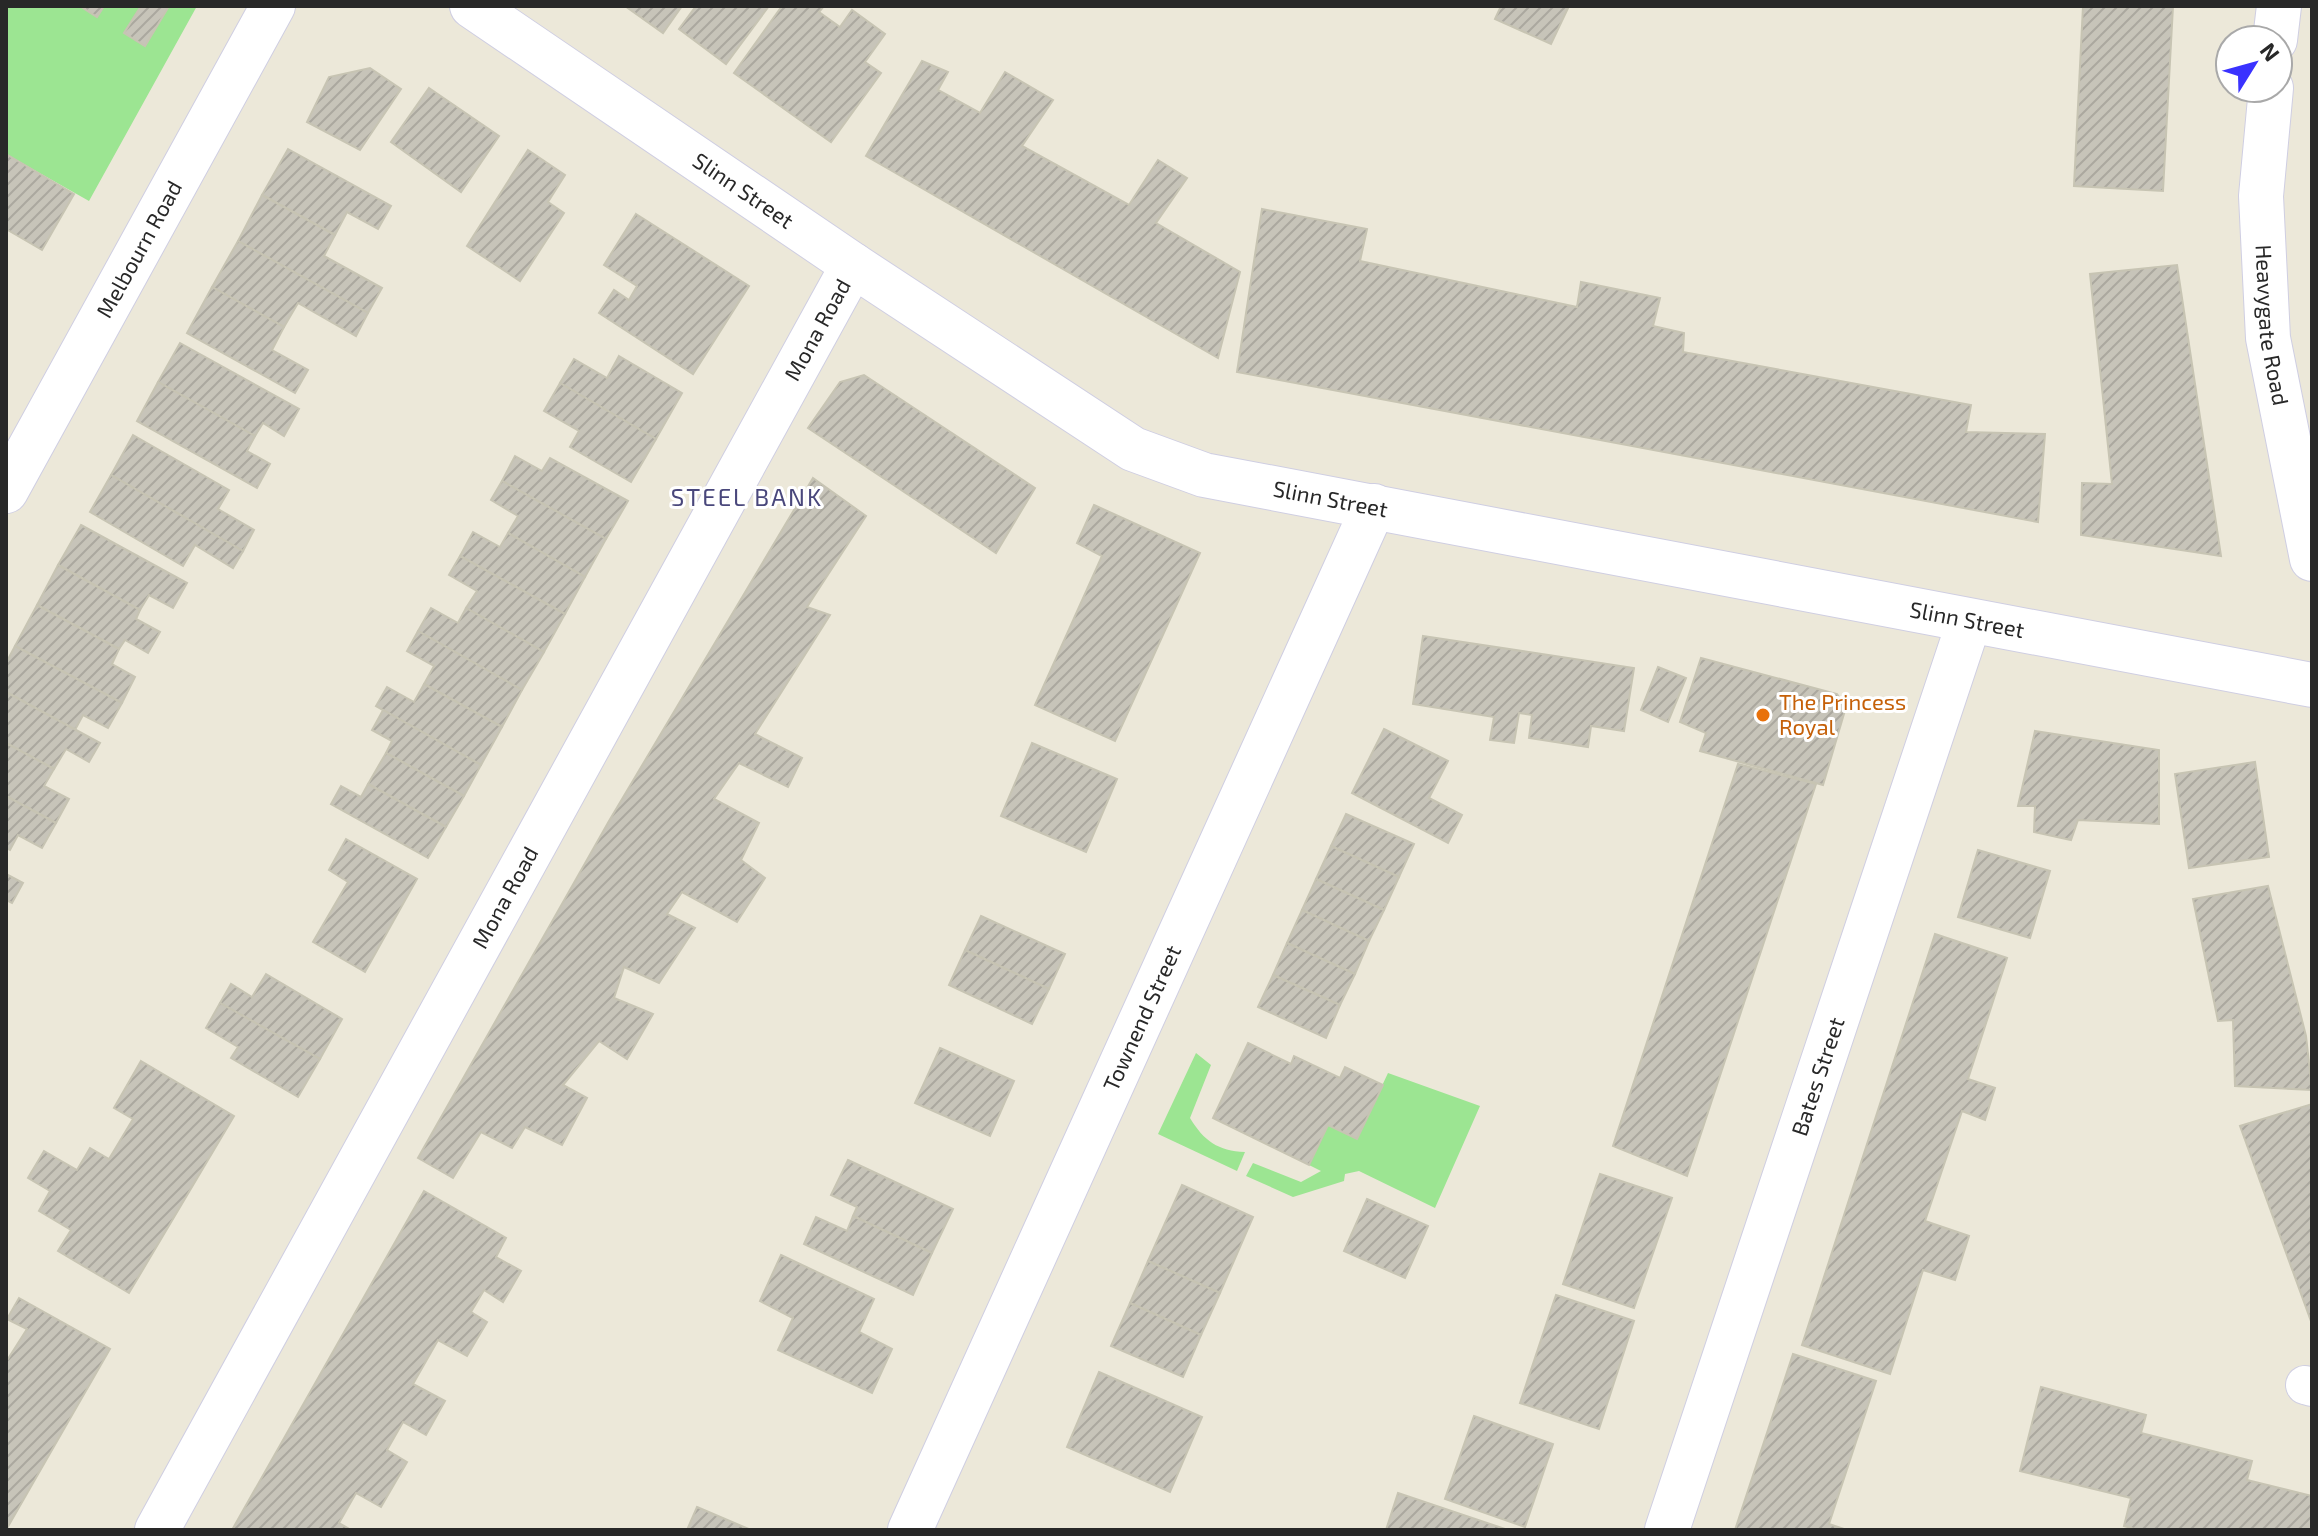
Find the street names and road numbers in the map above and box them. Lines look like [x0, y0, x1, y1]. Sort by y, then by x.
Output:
street label: Slinn Street [689, 146, 799, 233]
street label: Melbourn Road [90, 176, 186, 322]
street label: Heavygate Road [2251, 244, 2295, 407]
street label: Mona Road [778, 274, 855, 385]
street label: Slinn Street [1271, 474, 1390, 522]
street label: Slinn Street [1908, 595, 2027, 642]
street label: Mona Road [466, 841, 543, 952]
street label: Townend Street [1097, 941, 1185, 1095]
street label: Bates Street [1785, 1014, 1849, 1139]

